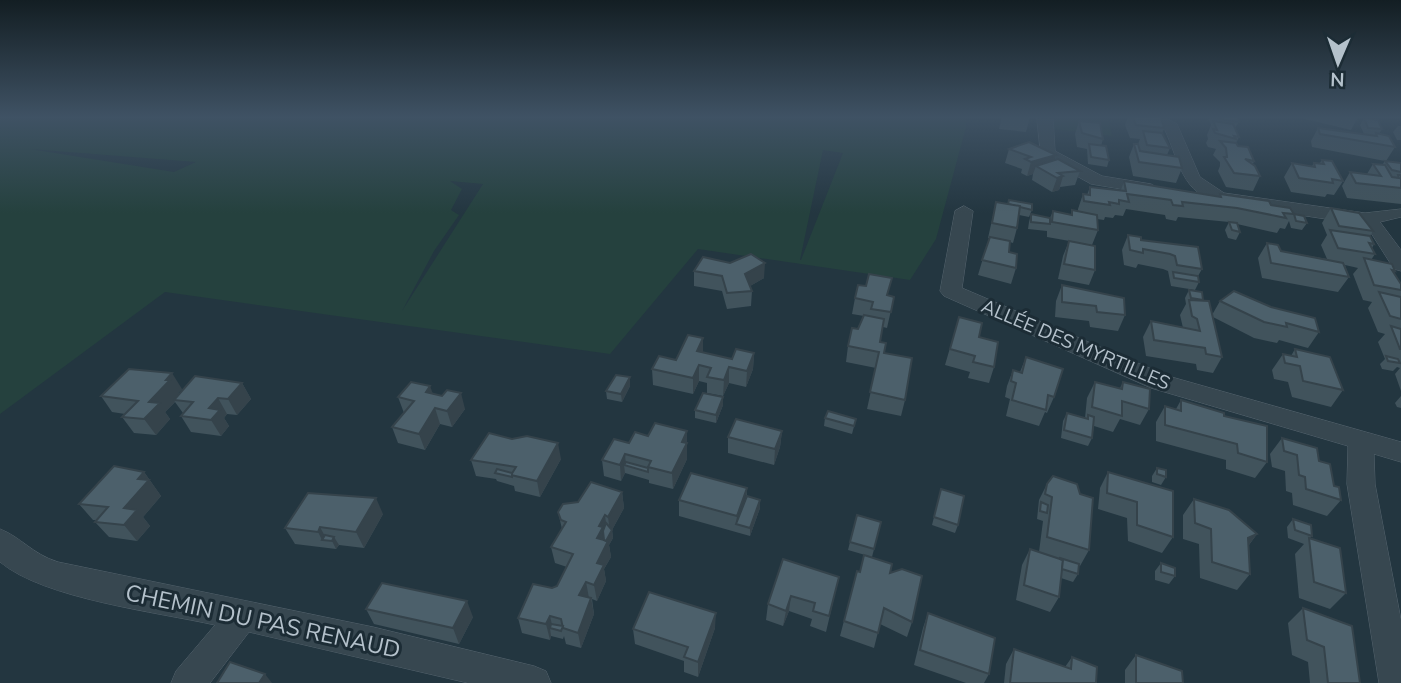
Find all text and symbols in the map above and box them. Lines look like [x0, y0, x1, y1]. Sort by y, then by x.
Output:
north arrow [1303, 28, 1373, 98]
text: N [1330, 66, 1345, 92]
street label: ALLÉE DES MYRTILLES [977, 293, 1174, 397]
street label: CHEMIN DU PAS RENAUD [123, 577, 403, 666]

